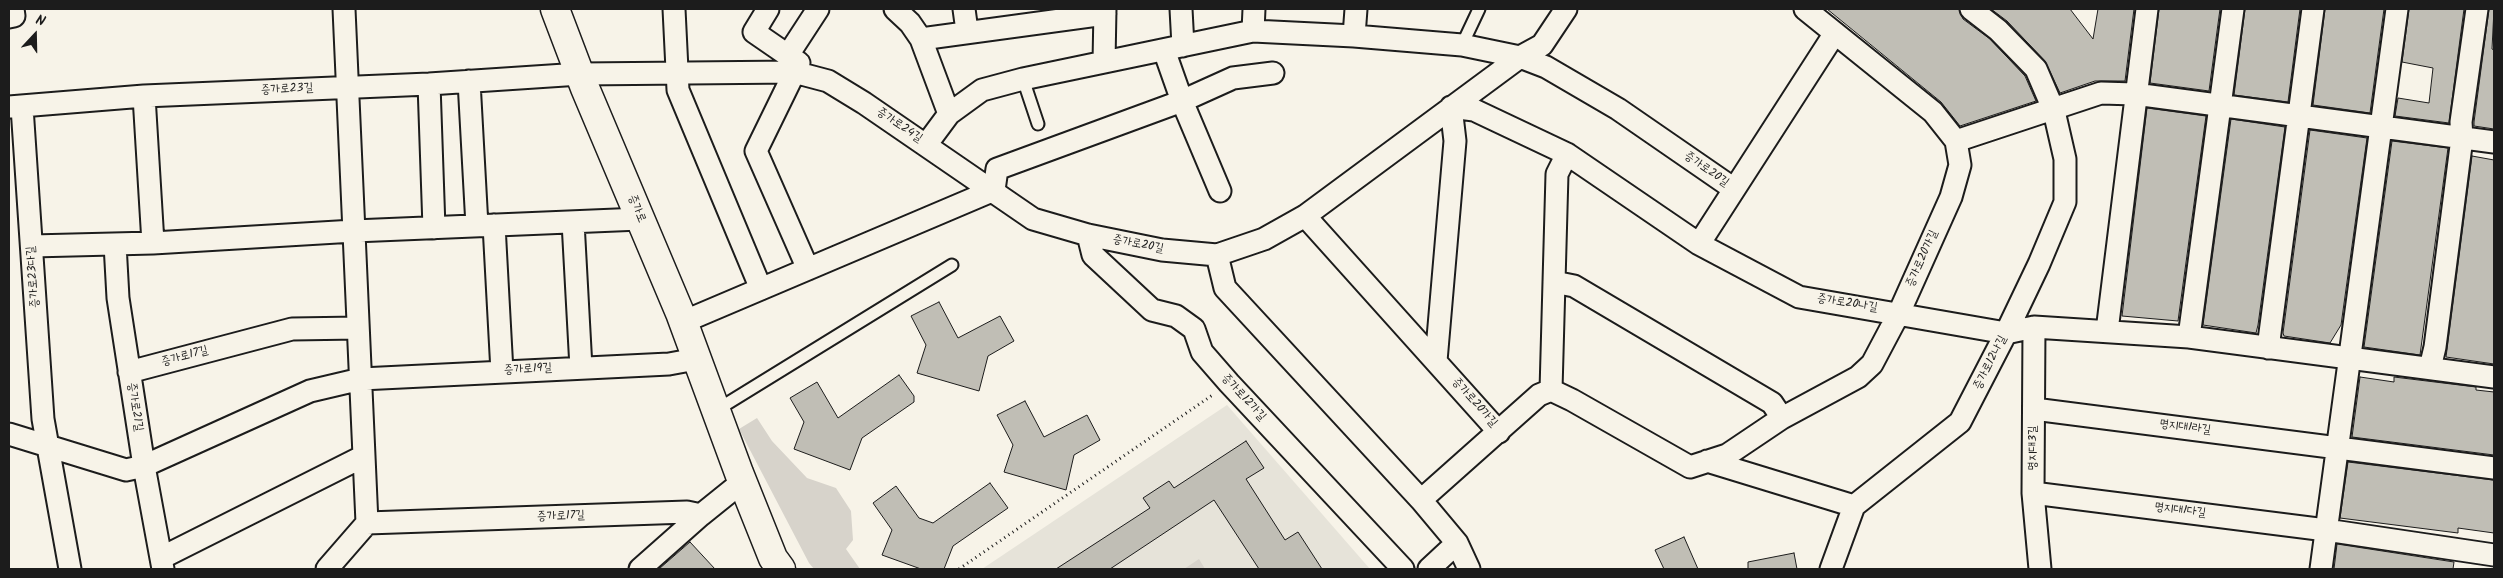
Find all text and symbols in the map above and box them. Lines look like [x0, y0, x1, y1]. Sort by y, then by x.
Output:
text: N [32, 9, 48, 33]
north arrow [10, 10, 60, 60]
street label: 증가로23길 [260, 81, 314, 99]
street label: 증가로24길 [873, 105, 925, 147]
street label: 증가로20길 [1681, 149, 1731, 191]
street label: 증가로 [624, 193, 648, 225]
street label: 증가로20가길 [1904, 228, 1942, 290]
street label: 증가로20길 [1111, 233, 1165, 257]
street label: 증가로23다길 [25, 246, 43, 308]
street label: 증가로20나길 [1816, 292, 1878, 316]
street label: 증가로12나길 [1971, 333, 2011, 393]
street label: 증가로17길 [160, 344, 210, 370]
street label: 증가로19길 [504, 362, 552, 378]
street label: 증가로12가길 [1218, 372, 1268, 424]
street label: 증가로20가길 [1448, 375, 1500, 431]
street label: 증가로21길 [123, 381, 145, 433]
street label: 명지대1라길 [2158, 418, 2212, 438]
street label: 명지대3길 [2027, 425, 2041, 471]
street label: 명지대1다길 [2153, 501, 2207, 521]
street label: 증가로17길 [537, 509, 585, 525]

